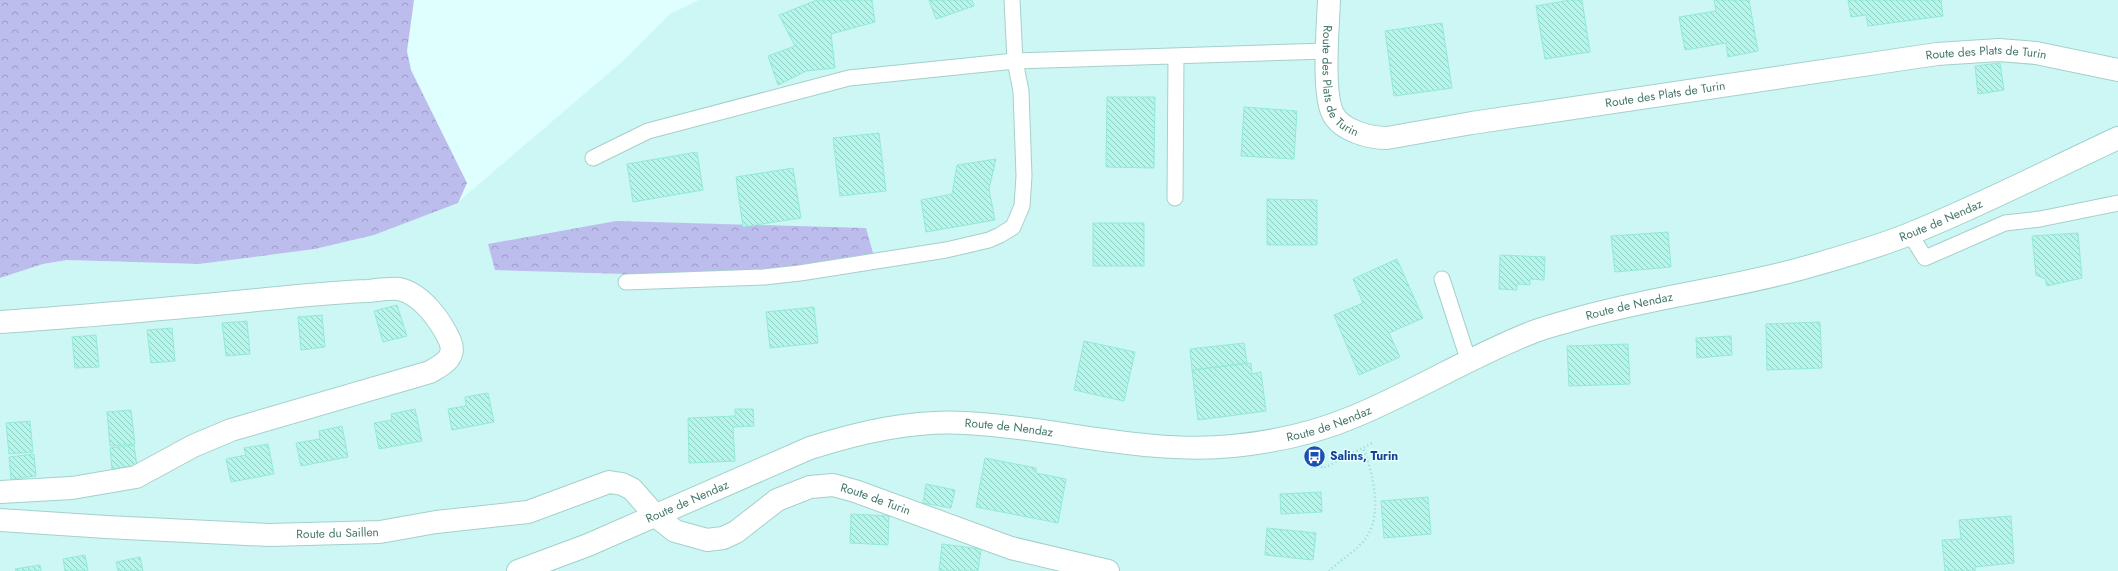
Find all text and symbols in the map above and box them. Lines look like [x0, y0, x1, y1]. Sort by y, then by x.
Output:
street label: Route des Plats de Turin [1317, 25, 1361, 141]
street label: Route des Plats de Turin [1924, 41, 2048, 65]
street label: Route des Plats de Turin [1604, 77, 1727, 112]
street label: Route de Nendaz [1897, 194, 1986, 246]
street label: Route de Nendaz [1584, 288, 1675, 325]
street label: Route de Nendaz [1285, 401, 1375, 446]
street label: Route de Nendaz [964, 414, 1055, 441]
bus stop icon: Salins, Turin [1301, 443, 1327, 469]
place label: Salins, Turin [1330, 447, 1398, 465]
street label: Route de Nendaz [643, 475, 732, 528]
street label: Route de Turin [838, 478, 913, 520]
street label: Route du Saillen [296, 523, 379, 543]

